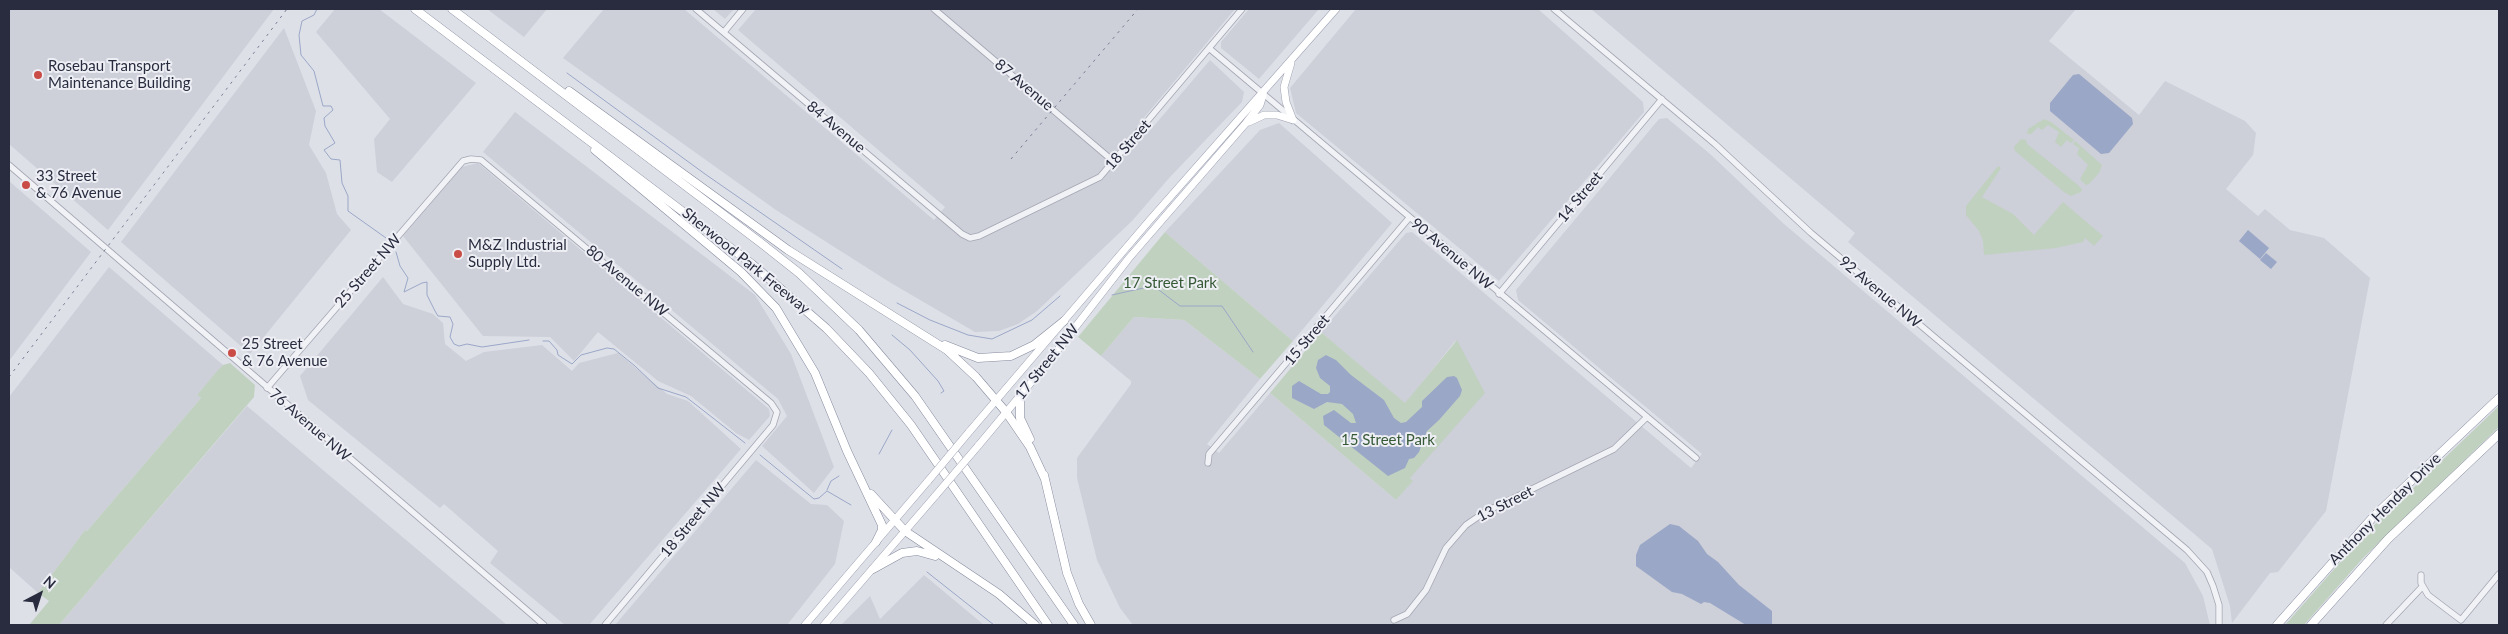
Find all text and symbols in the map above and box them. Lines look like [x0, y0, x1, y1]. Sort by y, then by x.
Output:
street label: 87 Avenue [991, 55, 1057, 115]
place label: Rosebau Transport Maintenance Building [48, 57, 190, 92]
marker: Rosebau Transport Maintenance Building [32, 69, 44, 81]
street label: 84 Avenue [803, 97, 869, 157]
street label: 18 Street [1101, 116, 1155, 174]
place label: 33 Street & 76 Avenue [36, 167, 121, 202]
street label: 14 Street [1554, 168, 1606, 226]
marker: 33 Street & 76 Avenue [20, 179, 32, 191]
street label: Sherwood Park Freeway [678, 204, 814, 318]
street label: 90 Avenue NW [1407, 214, 1497, 294]
street label: 25 Street NW [331, 231, 405, 311]
place label: M&Z Industrial Supply Ltd. [468, 236, 567, 271]
street label: 80 Avenue NW [582, 241, 672, 321]
marker: M&Z Industrial Supply Ltd. [452, 248, 464, 260]
street label: 92 Avenue NW [1835, 252, 1925, 332]
park label: 17 Street Park [1123, 274, 1217, 292]
street label: 15 Street [1281, 311, 1333, 369]
street label: 17 Street NW [1011, 321, 1083, 403]
place label: 25 Street & 76 Avenue [242, 335, 327, 370]
marker: 25 Street & 76 Avenue [226, 347, 238, 359]
street label: 76 Avenue NW [266, 385, 354, 465]
park label: 15 Street Park [1341, 431, 1435, 449]
street label: Anthony Henday Drive [2325, 449, 2445, 569]
street label: 18 Street NW [657, 479, 729, 561]
street label: 13 Street [1474, 482, 1536, 526]
north arrow [15, 569, 65, 619]
text: N [40, 572, 60, 592]

